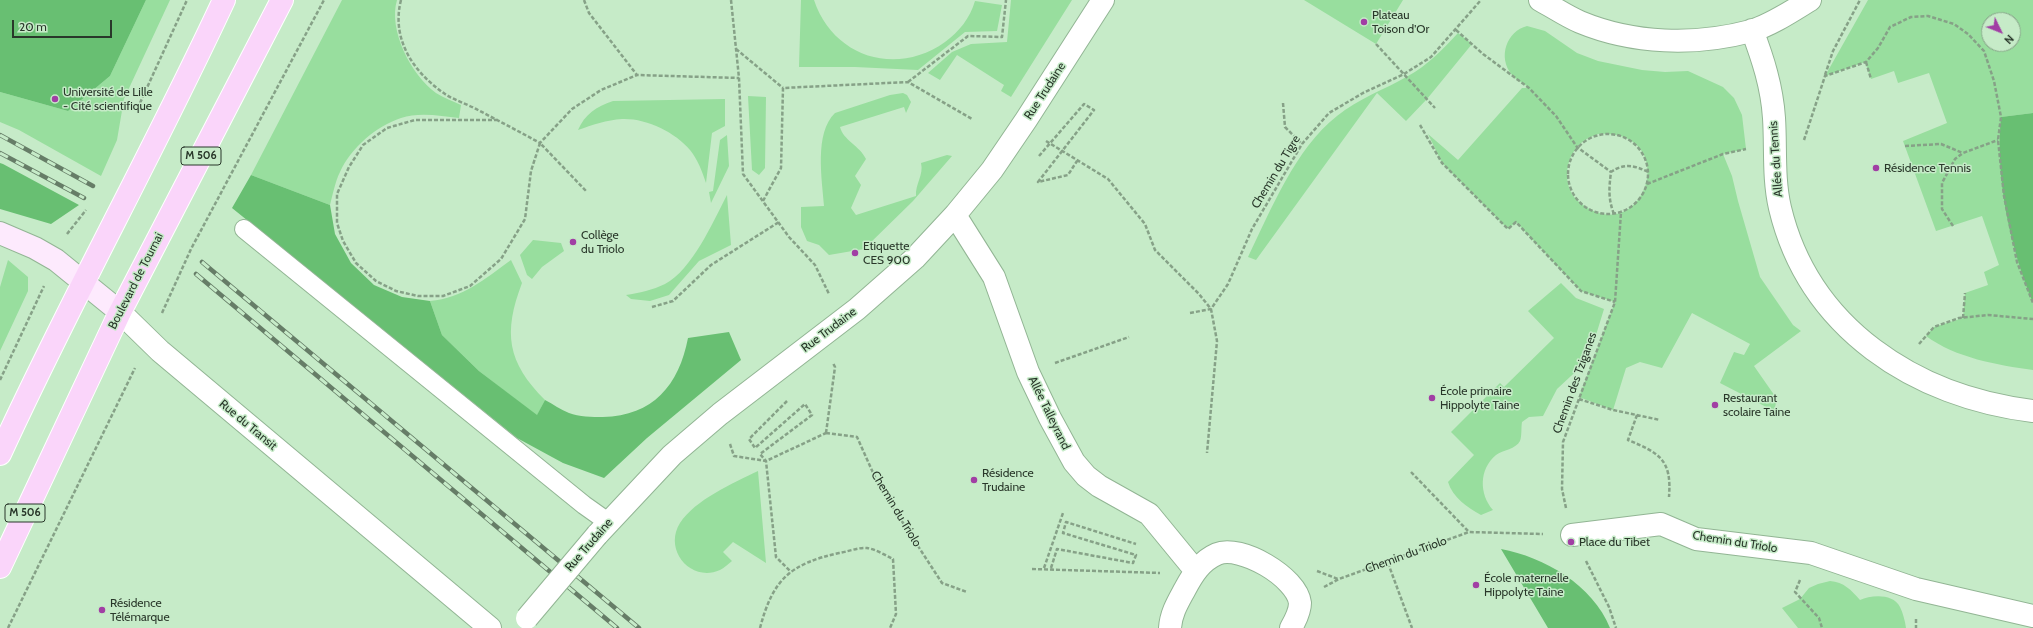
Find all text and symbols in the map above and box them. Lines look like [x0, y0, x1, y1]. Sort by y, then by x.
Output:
place label: Plateau Toison d'Or [1372, 8, 1429, 36]
scale bar [14, 12, 114, 38]
north arrow [1981, 12, 2021, 52]
marker: Plateau Toison d'Or [1359, 17, 1369, 27]
text: 20 m [19, 19, 47, 34]
text: N [2001, 32, 2017, 47]
street label: Rue Trudaine [1021, 60, 1069, 122]
place label: Université de Lille ‐ Cité scientifique [63, 85, 153, 113]
marker: Université de Lille ‐ Cité scientifique [50, 94, 60, 104]
street label: Allée du Tennis [1766, 121, 1786, 197]
street label: Chemin du Tigre [1249, 133, 1303, 211]
road number: M 506 [181, 147, 221, 165]
place label: Résidence Tennis [1884, 161, 1971, 175]
marker: Résidence Tennis [1871, 163, 1881, 173]
place label: Collège du Triolo [581, 228, 624, 256]
street label: Boulevard de Tournai [105, 230, 167, 332]
marker: Collège du Triolo [568, 237, 578, 247]
place label: Etiquette CES 900 [863, 239, 910, 267]
marker: Etiquette CES 900 [850, 248, 860, 258]
street label: Rue Trudaine [799, 305, 859, 355]
street label: Chemin des Tziganes [1550, 330, 1600, 436]
street label: Allée Talleyrand [1025, 374, 1073, 452]
place label: École primaire Hippolyte Taine [1440, 384, 1519, 412]
place label: Restaurant scolaire Taine [1723, 391, 1790, 419]
marker: École primaire Hippolyte Taine [1427, 393, 1437, 403]
street label: Rue du Transit [216, 397, 280, 453]
marker: Restaurant scolaire Taine [1710, 400, 1720, 410]
place label: Résidence Trudaine [982, 466, 1034, 494]
street label: Chemin du Triolo [868, 469, 924, 549]
marker: Résidence Trudaine [969, 475, 979, 485]
road number: M 506 [5, 504, 45, 522]
street label: Rue Trudaine [562, 516, 616, 574]
street label: Chemin du Triolo [1691, 528, 1779, 556]
street label: Chemin du Triolo [1363, 534, 1449, 576]
place label: Place du Tibet [1579, 535, 1650, 549]
marker: Place du Tibet [1566, 537, 1576, 547]
place label: École maternelle Hippolyte Taine [1484, 571, 1569, 599]
marker: École maternelle Hippolyte Taine [1471, 580, 1481, 590]
place label: Résidence Télémarque [110, 596, 170, 624]
marker: Résidence Télémarque [97, 605, 107, 615]

